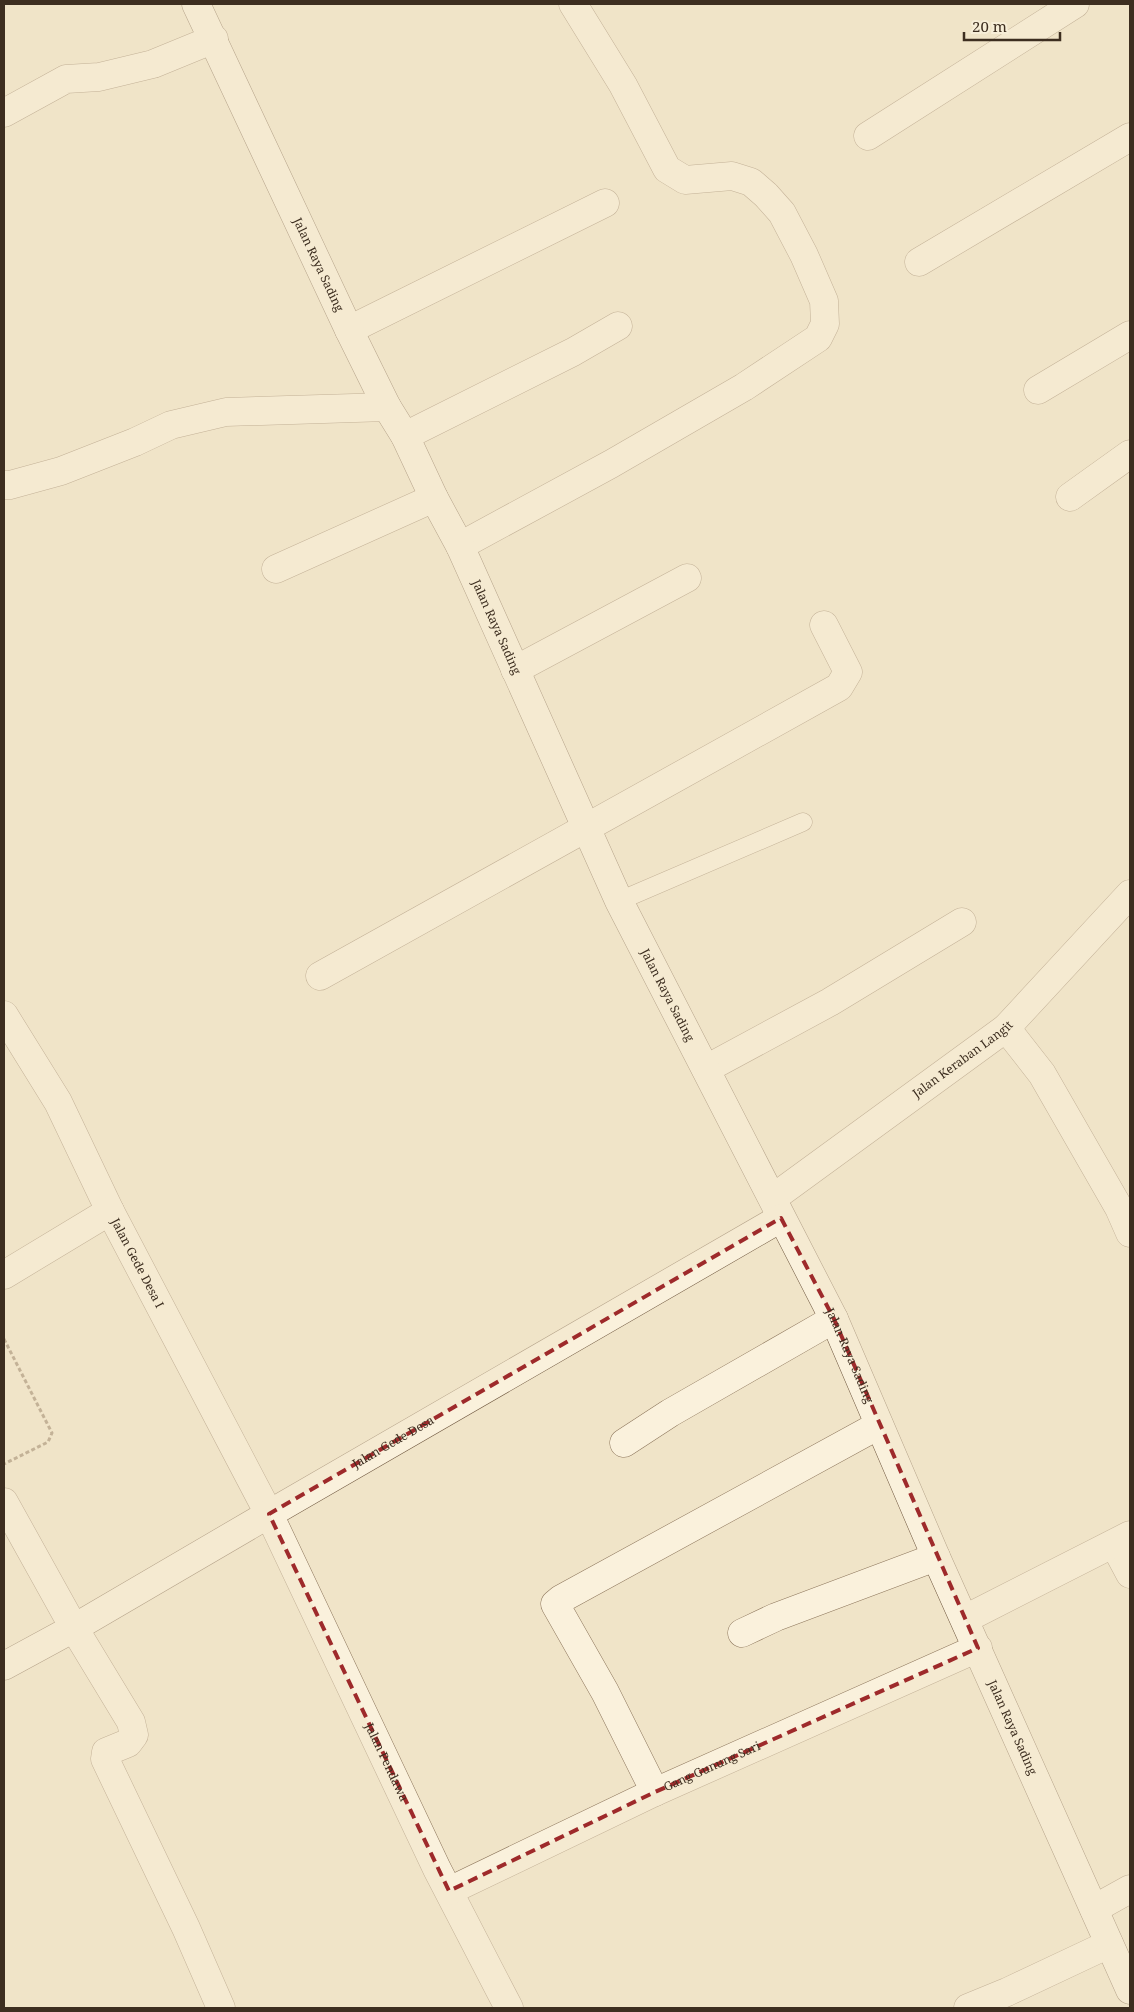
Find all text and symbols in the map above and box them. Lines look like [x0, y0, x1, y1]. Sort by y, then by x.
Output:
scale bar [964, 10, 1060, 42]
text: 20 m [972, 16, 1007, 36]
street label: Jalan Raya Sading [289, 214, 348, 315]
street label: Jalan Raya Sading [468, 576, 526, 677]
street label: Jalan Raya Sading [636, 945, 699, 1045]
street label: Jalan Keraban Langit [908, 1017, 1017, 1102]
street label: Jalan Gede Desa I [107, 1214, 168, 1311]
street label: Jalan Raya Sading [821, 1304, 878, 1406]
street label: Jalan Gede Desa [348, 1411, 437, 1473]
street label: Jalan Raya Sading [984, 1676, 1042, 1778]
street label: Jalan Pendawa [361, 1719, 413, 1804]
street label: Gang Gunung Sari [661, 1737, 763, 1795]

